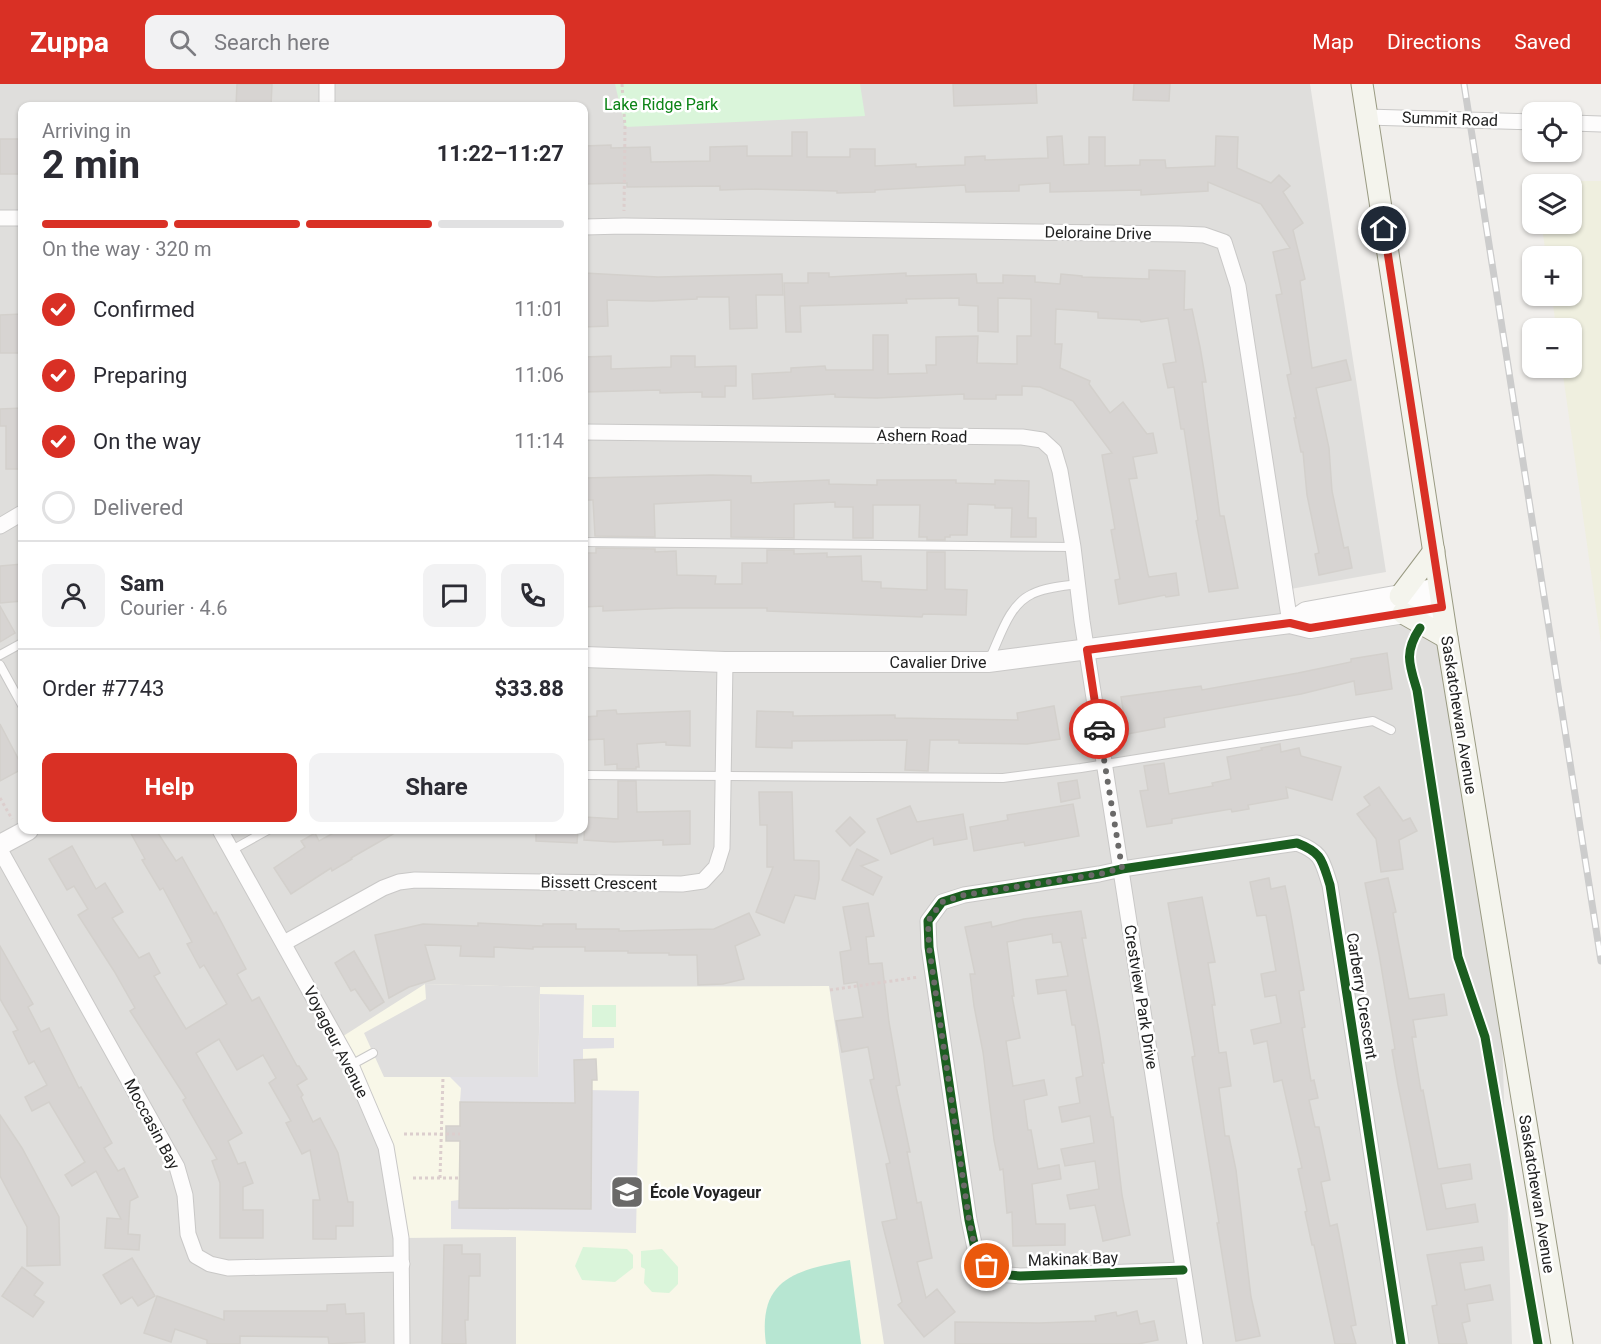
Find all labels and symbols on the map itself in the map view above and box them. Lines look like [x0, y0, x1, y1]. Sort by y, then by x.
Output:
park label: Lake Ridge Park [604, 95, 719, 114]
street label: Summit Road [1402, 108, 1498, 130]
pin [1358, 203, 1409, 254]
street label: Deloraine Drive [1044, 223, 1152, 243]
street label: Ashern Road [876, 426, 968, 446]
street label: Saskatchewan Avenue [1437, 634, 1481, 796]
street label: Cavalier Drive [890, 653, 986, 672]
courier [1069, 699, 1129, 759]
street label: Bissett Crescent [541, 872, 657, 894]
street label: Crestview Park Drive [1120, 923, 1162, 1071]
street label: Carberry Crescent [1343, 931, 1381, 1061]
street label: Voyageur Avenue [300, 983, 372, 1101]
street label: Moccasin Bay [120, 1076, 184, 1173]
street label: Saskatchewan Avenue [1515, 1113, 1559, 1275]
school or university icon: École Voyageur [609, 1174, 645, 1210]
place label: École Voyageur [650, 1183, 761, 1202]
pin [961, 1240, 1012, 1291]
street label: Makinak Bay [1027, 1248, 1119, 1270]

